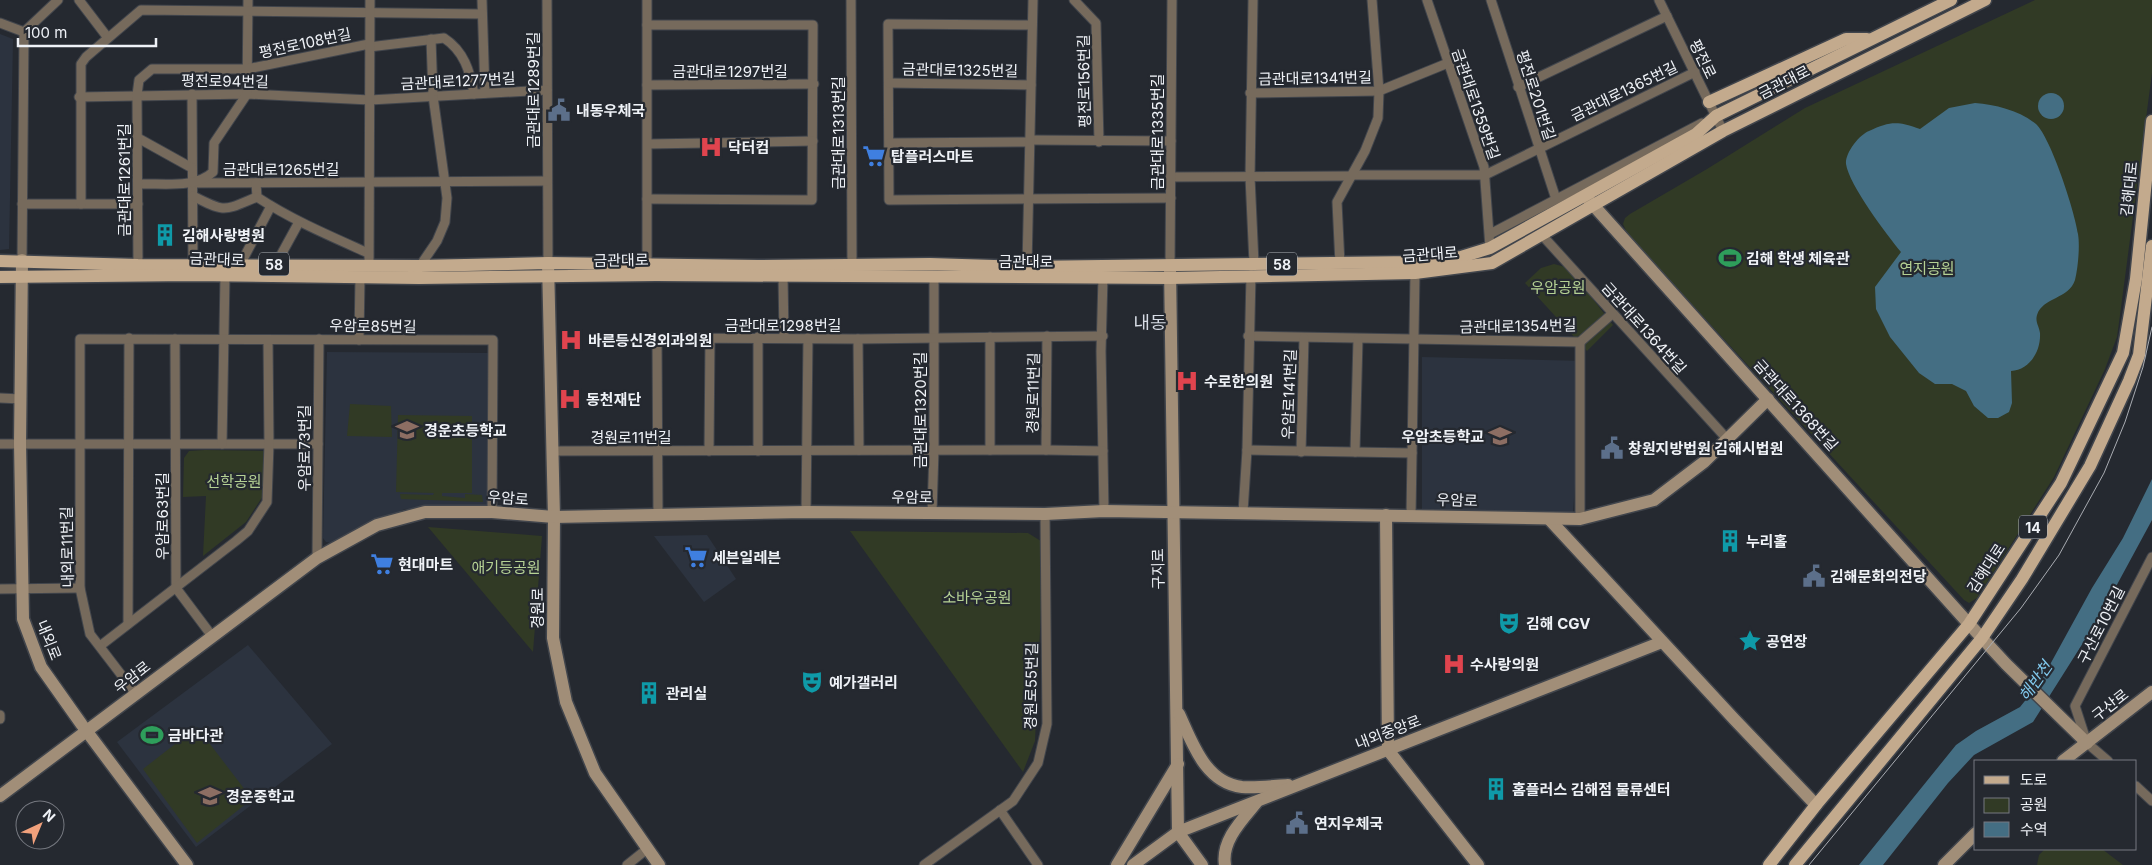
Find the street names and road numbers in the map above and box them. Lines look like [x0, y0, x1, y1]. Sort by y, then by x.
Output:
street label: 평전로108번길 [257, 24, 353, 62]
street label: 금관대로1289번길 [524, 32, 543, 148]
street label: 평전로156번길 [1074, 34, 1094, 128]
street label: 평전로 [1685, 36, 1721, 82]
street label: 금관대로1359번길 [1448, 46, 1504, 162]
street label: 평전로201번길 [1512, 47, 1560, 143]
street label: 금관대로1365번길 [1567, 57, 1681, 125]
street label: 금관대로1325번길 [902, 59, 1018, 81]
street label: 금관대로 [1755, 61, 1813, 103]
street label: 금관대로1297번길 [672, 62, 788, 81]
street label: 금관대로1277번길 [400, 68, 516, 94]
street label: 금관대로1341번길 [1258, 68, 1372, 88]
street label: 평전로94번길 [181, 71, 269, 91]
street label: 금관대로1335번길 [1148, 74, 1167, 190]
street label: 금관대로1313번길 [829, 76, 848, 190]
street label: 금관대로1261번길 [115, 123, 134, 237]
street label: 금관대로1265번길 [223, 160, 339, 179]
street label: 김해대로 [2117, 161, 2141, 217]
street label: 금관대로 [1402, 243, 1458, 265]
street label: 금관대로 [189, 249, 245, 269]
street label: 금관대로 [593, 250, 649, 270]
road number: 58 [259, 252, 289, 276]
street label: 금관대로 [998, 252, 1054, 271]
road number: 58 [1267, 252, 1297, 276]
street label: 금관대로1364번길 [1598, 278, 1690, 378]
street label: 금관대로1354번길 [1459, 315, 1577, 337]
street label: 우암로85번길 [329, 316, 417, 336]
street label: 금관대로1298번길 [725, 316, 841, 335]
street label: 우암로141번길 [1278, 348, 1300, 440]
street label: 금관대로1320번길 [911, 352, 930, 468]
street label: 경원로11번길 [1023, 352, 1043, 434]
street label: 금관대로1368번길 [1750, 355, 1842, 455]
street label: 우암로73번길 [295, 405, 314, 491]
street label: 경원로11번길 [590, 428, 672, 447]
street label: 우암로63번길 [153, 472, 172, 560]
street label: 우암로 [487, 487, 529, 509]
street label: 우암로 [891, 487, 933, 507]
street label: 우암로 [1436, 490, 1478, 510]
street label: 내외로11번길 [57, 506, 77, 588]
road number: 14 [2019, 516, 2047, 538]
street label: 김해대로 [1963, 540, 2009, 596]
street label: 구지로 [1148, 548, 1168, 590]
street label: 구산로10번길 [2073, 583, 2129, 667]
street label: 경원로 [528, 587, 547, 629]
street label: 내외로 [32, 617, 66, 663]
street label: 경원로55번길 [1021, 642, 1041, 730]
street label: 우암로 [110, 657, 154, 697]
street label: 구산로 [2088, 685, 2132, 725]
street label: 내외중앙로 [1352, 711, 1424, 753]

